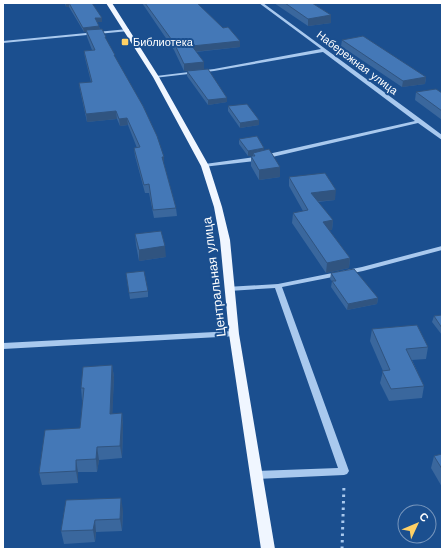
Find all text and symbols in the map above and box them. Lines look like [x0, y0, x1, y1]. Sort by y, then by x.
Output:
street label: Набережная улица [314, 28, 401, 98]
place label: Библиотека [133, 36, 194, 49]
marker: Библиотека [120, 37, 130, 47]
street label: Центральная улица [199, 216, 229, 338]
north arrow [397, 504, 437, 544]
text: С [416, 510, 431, 525]

